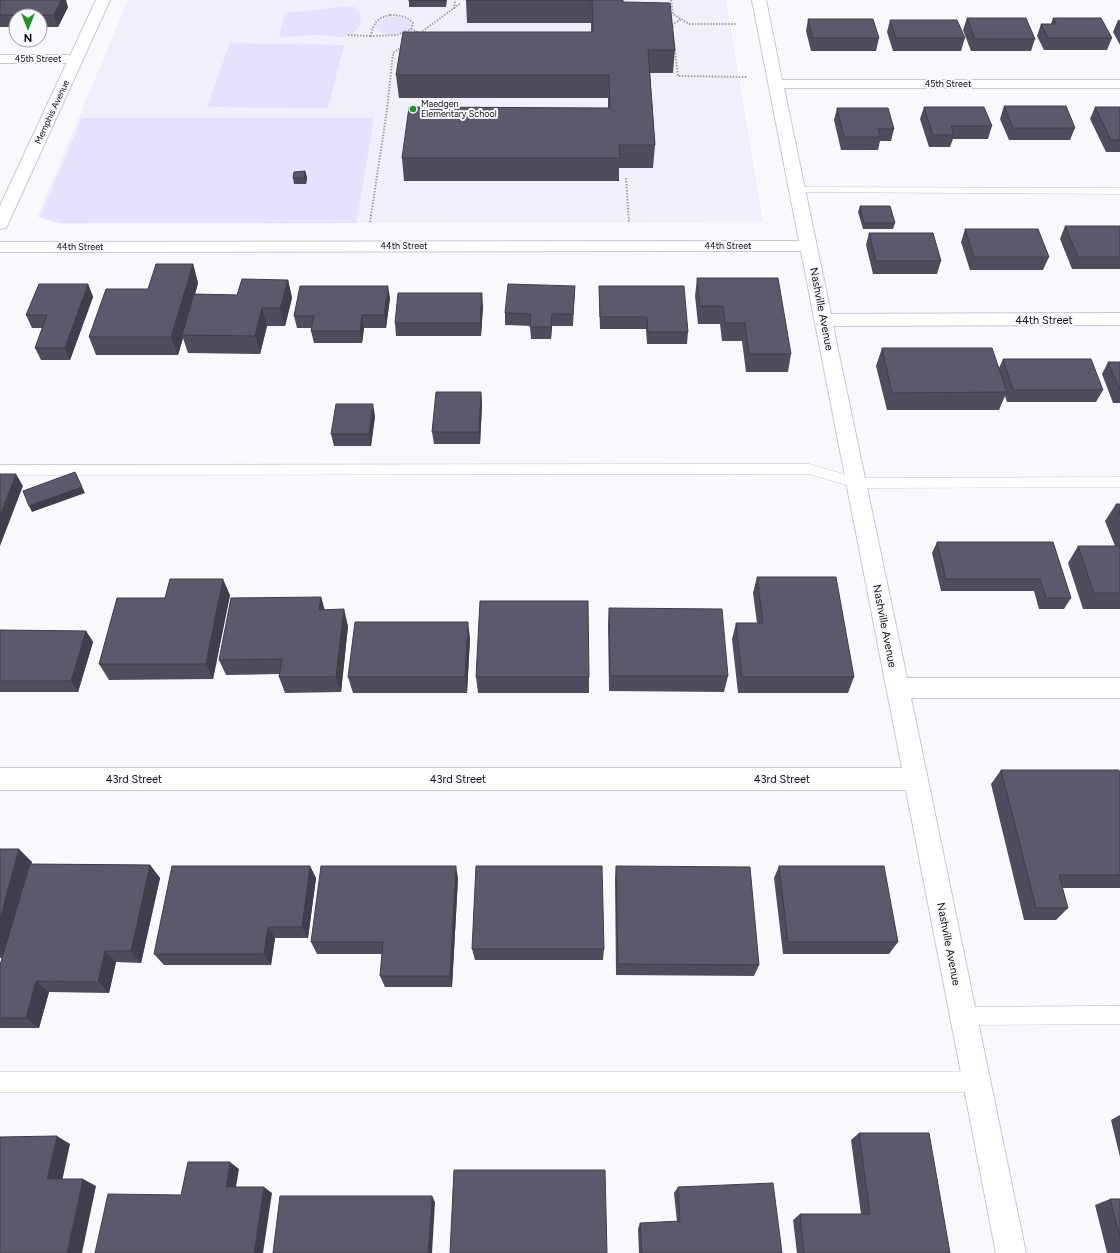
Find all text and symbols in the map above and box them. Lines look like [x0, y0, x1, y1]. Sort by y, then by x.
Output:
north arrow [8, 8, 48, 48]
text: N [24, 31, 32, 44]
street label: 45th Street [15, 53, 62, 64]
street label: Memphis Avenue [32, 78, 71, 146]
street label: 45th Street [925, 78, 972, 89]
place label: Maedgen Elementary School [421, 98, 497, 119]
marker: Maedgen Elementary School [408, 104, 418, 114]
street label: 44th Street [380, 240, 428, 251]
street label: 44th Street [704, 240, 752, 251]
street label: 44th Street [56, 241, 104, 252]
street label: Nashville Avenue [807, 266, 836, 352]
street label: 44th Street [1015, 314, 1073, 327]
street label: Nashville Avenue [870, 583, 899, 669]
street label: 43rd Street [106, 773, 162, 786]
street label: 43rd Street [430, 773, 486, 786]
street label: 43rd Street [754, 773, 810, 786]
street label: Nashville Avenue [934, 901, 963, 987]

